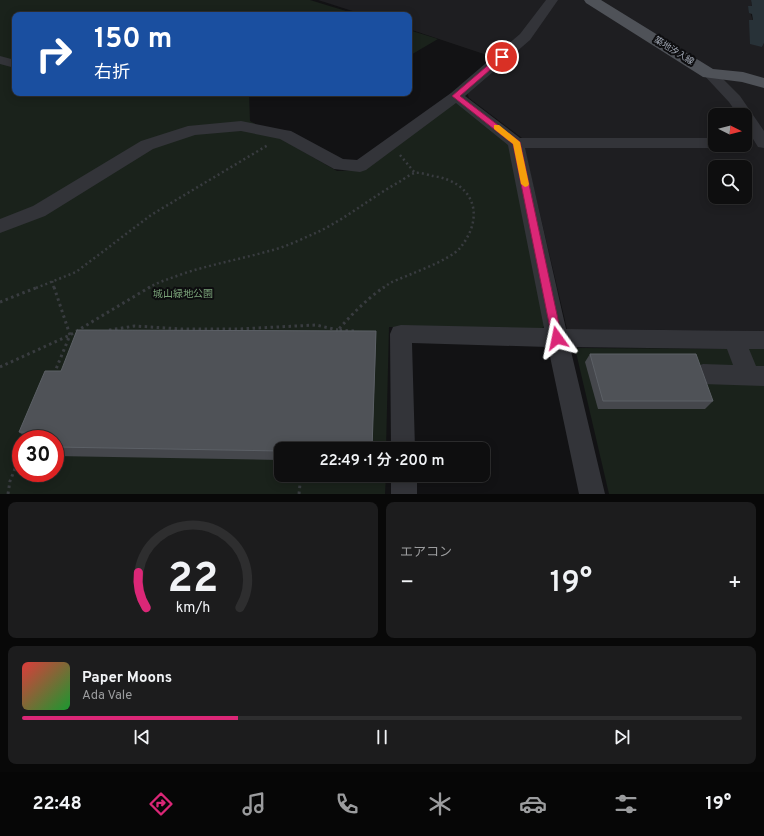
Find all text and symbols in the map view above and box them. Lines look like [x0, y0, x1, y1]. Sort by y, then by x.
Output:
text: 150 m [94, 22, 172, 58]
icon: right [28, 28, 80, 80]
street label: 築地汐入線 [652, 34, 697, 68]
pin [485, 40, 519, 74]
icon: arrive [491, 46, 513, 68]
text: 右折 [94, 62, 130, 85]
north arrow [708, 108, 752, 152]
map controls [708, 108, 752, 204]
button: search [708, 160, 752, 204]
park label: 城山緑地公園 [153, 288, 213, 301]
position arrow [536, 317, 578, 359]
speed limit sign: 30 [12, 430, 64, 482]
text: 22:49 · 1 分 · 200 m [319, 452, 445, 471]
text: エアコン [400, 545, 452, 561]
text: 22 [168, 554, 218, 607]
text: 19° [550, 565, 592, 602]
text: − [400, 570, 414, 597]
text: + [728, 570, 742, 597]
text: km/h [176, 599, 210, 617]
text: Paper Moons [82, 669, 172, 688]
text: Ada Vale [82, 688, 132, 704]
icon: previous [131, 726, 153, 748]
icon: pause [371, 726, 393, 748]
icon: next [611, 726, 633, 748]
icon: directions [147, 790, 175, 818]
icon: music [240, 790, 268, 818]
icon: phone [333, 790, 361, 818]
icon: climate [426, 790, 454, 818]
icon: car [519, 790, 547, 818]
icon: filters [612, 790, 640, 818]
text: 22:48 [33, 793, 82, 816]
text: 19° [706, 793, 731, 816]

